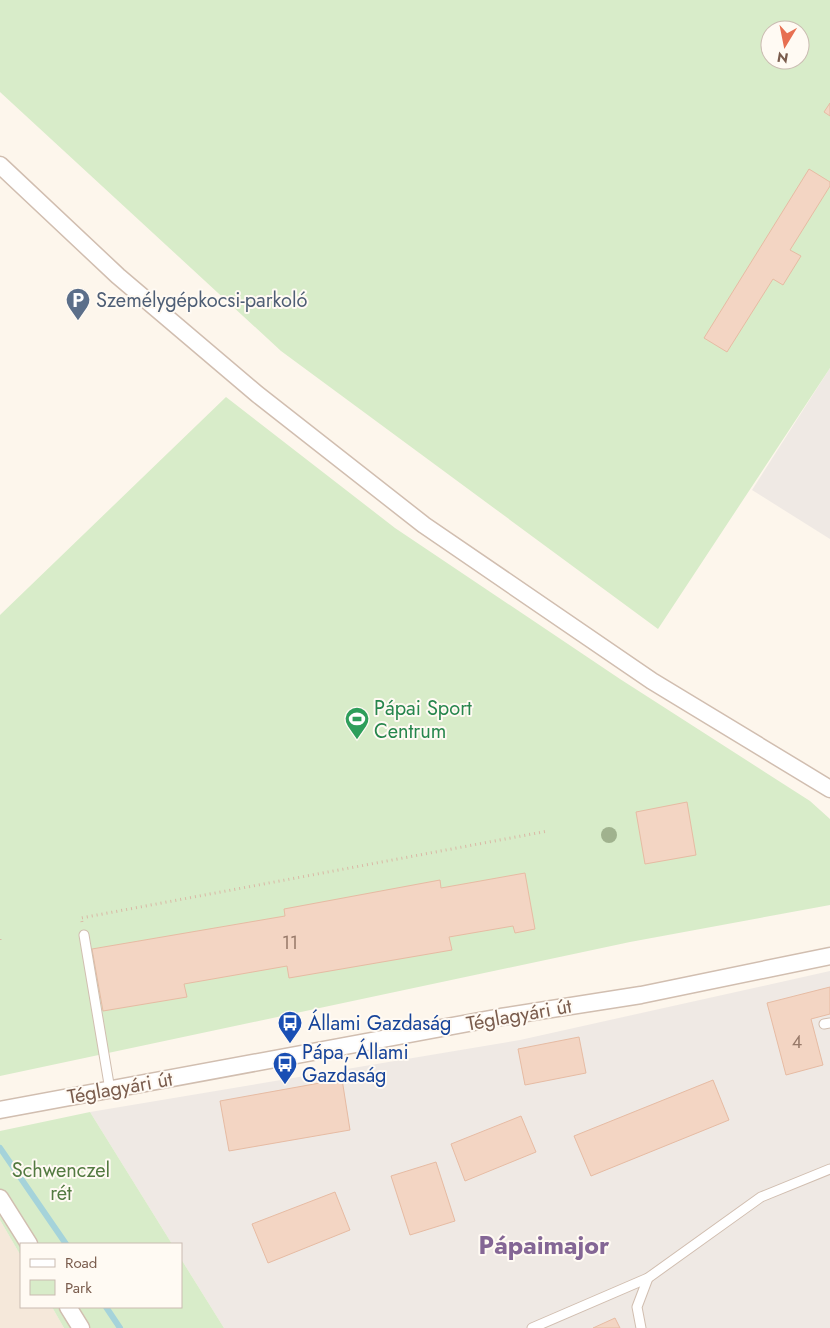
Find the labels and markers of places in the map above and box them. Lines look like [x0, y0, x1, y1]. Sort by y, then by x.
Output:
place label: Személygépkocsi-parkoló [96, 286, 308, 315]
parking icon: Személygépkocsi-parkoló [65, 287, 91, 321]
place label: Pápai Sport Centrum [374, 694, 472, 746]
sports icon: Pápai Sport Centrum [344, 706, 370, 740]
place label: Állami Gazdaság [308, 1009, 451, 1038]
bus stop icon: Állami Gazdaság [277, 1010, 303, 1044]
place label: Pápa, Állami Gazdaság [302, 1038, 409, 1090]
bus stop icon: Pápa, Állami Gazdaság [272, 1051, 298, 1085]

